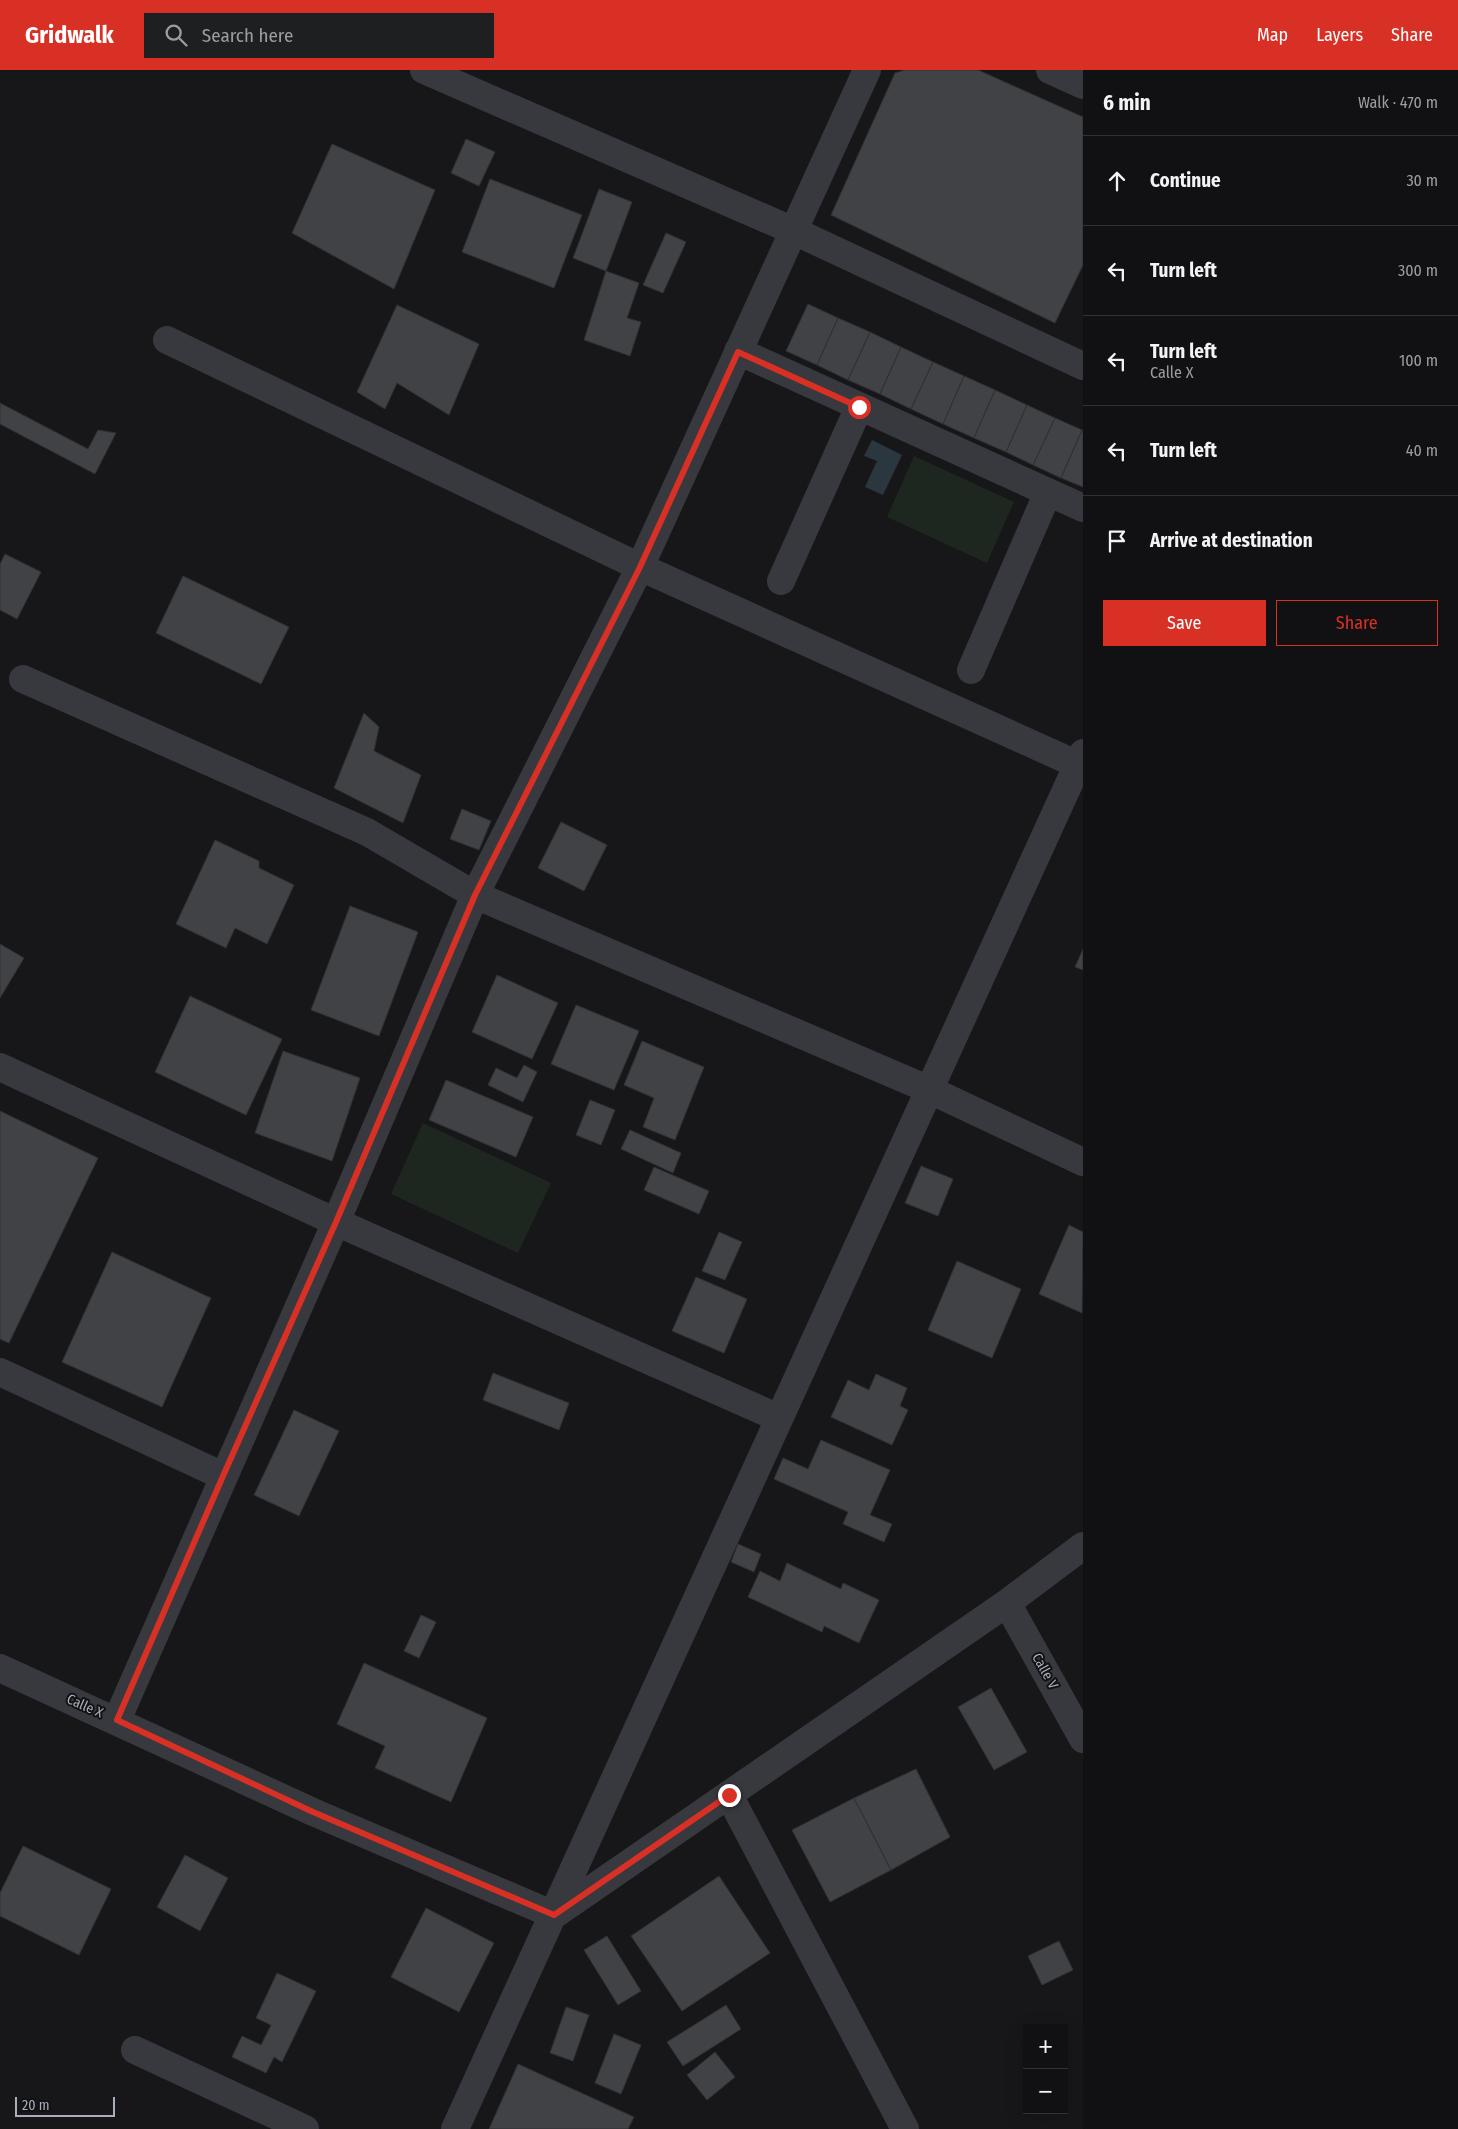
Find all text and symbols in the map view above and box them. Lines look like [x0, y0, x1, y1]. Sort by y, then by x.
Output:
search box [144, 13, 494, 58]
text: Gridwalk [25, 21, 114, 49]
icon: search [162, 21, 190, 49]
text: Search here [202, 24, 293, 47]
text: Map [1257, 24, 1288, 46]
text: Layers [1316, 24, 1363, 46]
text: Share [1391, 24, 1433, 46]
text: 6 min [1103, 90, 1151, 116]
text: Walk · 470 m [1358, 93, 1438, 112]
icon: ahead [1103, 167, 1131, 195]
text: Continue [1150, 169, 1221, 192]
text: 30 m [1406, 171, 1438, 190]
icon: left [1103, 257, 1131, 285]
text: Turn left [1150, 259, 1217, 282]
text: 300 m [1398, 261, 1438, 280]
text: Turn left [1150, 340, 1217, 363]
icon: left [1103, 347, 1131, 375]
text: 100 m [1399, 351, 1438, 370]
text: Calle X [1150, 363, 1194, 382]
route start [848, 396, 871, 419]
icon: left [1103, 437, 1131, 465]
text: Turn left [1150, 439, 1217, 462]
text: 40 m [1406, 441, 1438, 460]
icon: arrive [1103, 527, 1131, 555]
text: Arrive at destination [1150, 529, 1313, 552]
button: Save [1103, 600, 1266, 646]
button: Share [1276, 600, 1438, 646]
street label: Calle V [1028, 1650, 1062, 1693]
street label: Calle X [64, 1690, 106, 1722]
route end [718, 1784, 741, 1807]
map controls [1023, 2024, 1068, 2114]
button: + [1023, 2024, 1068, 2069]
button: − [1023, 2069, 1068, 2114]
scale bar [15, 2094, 115, 2117]
text: 20 m [22, 2097, 50, 2114]

